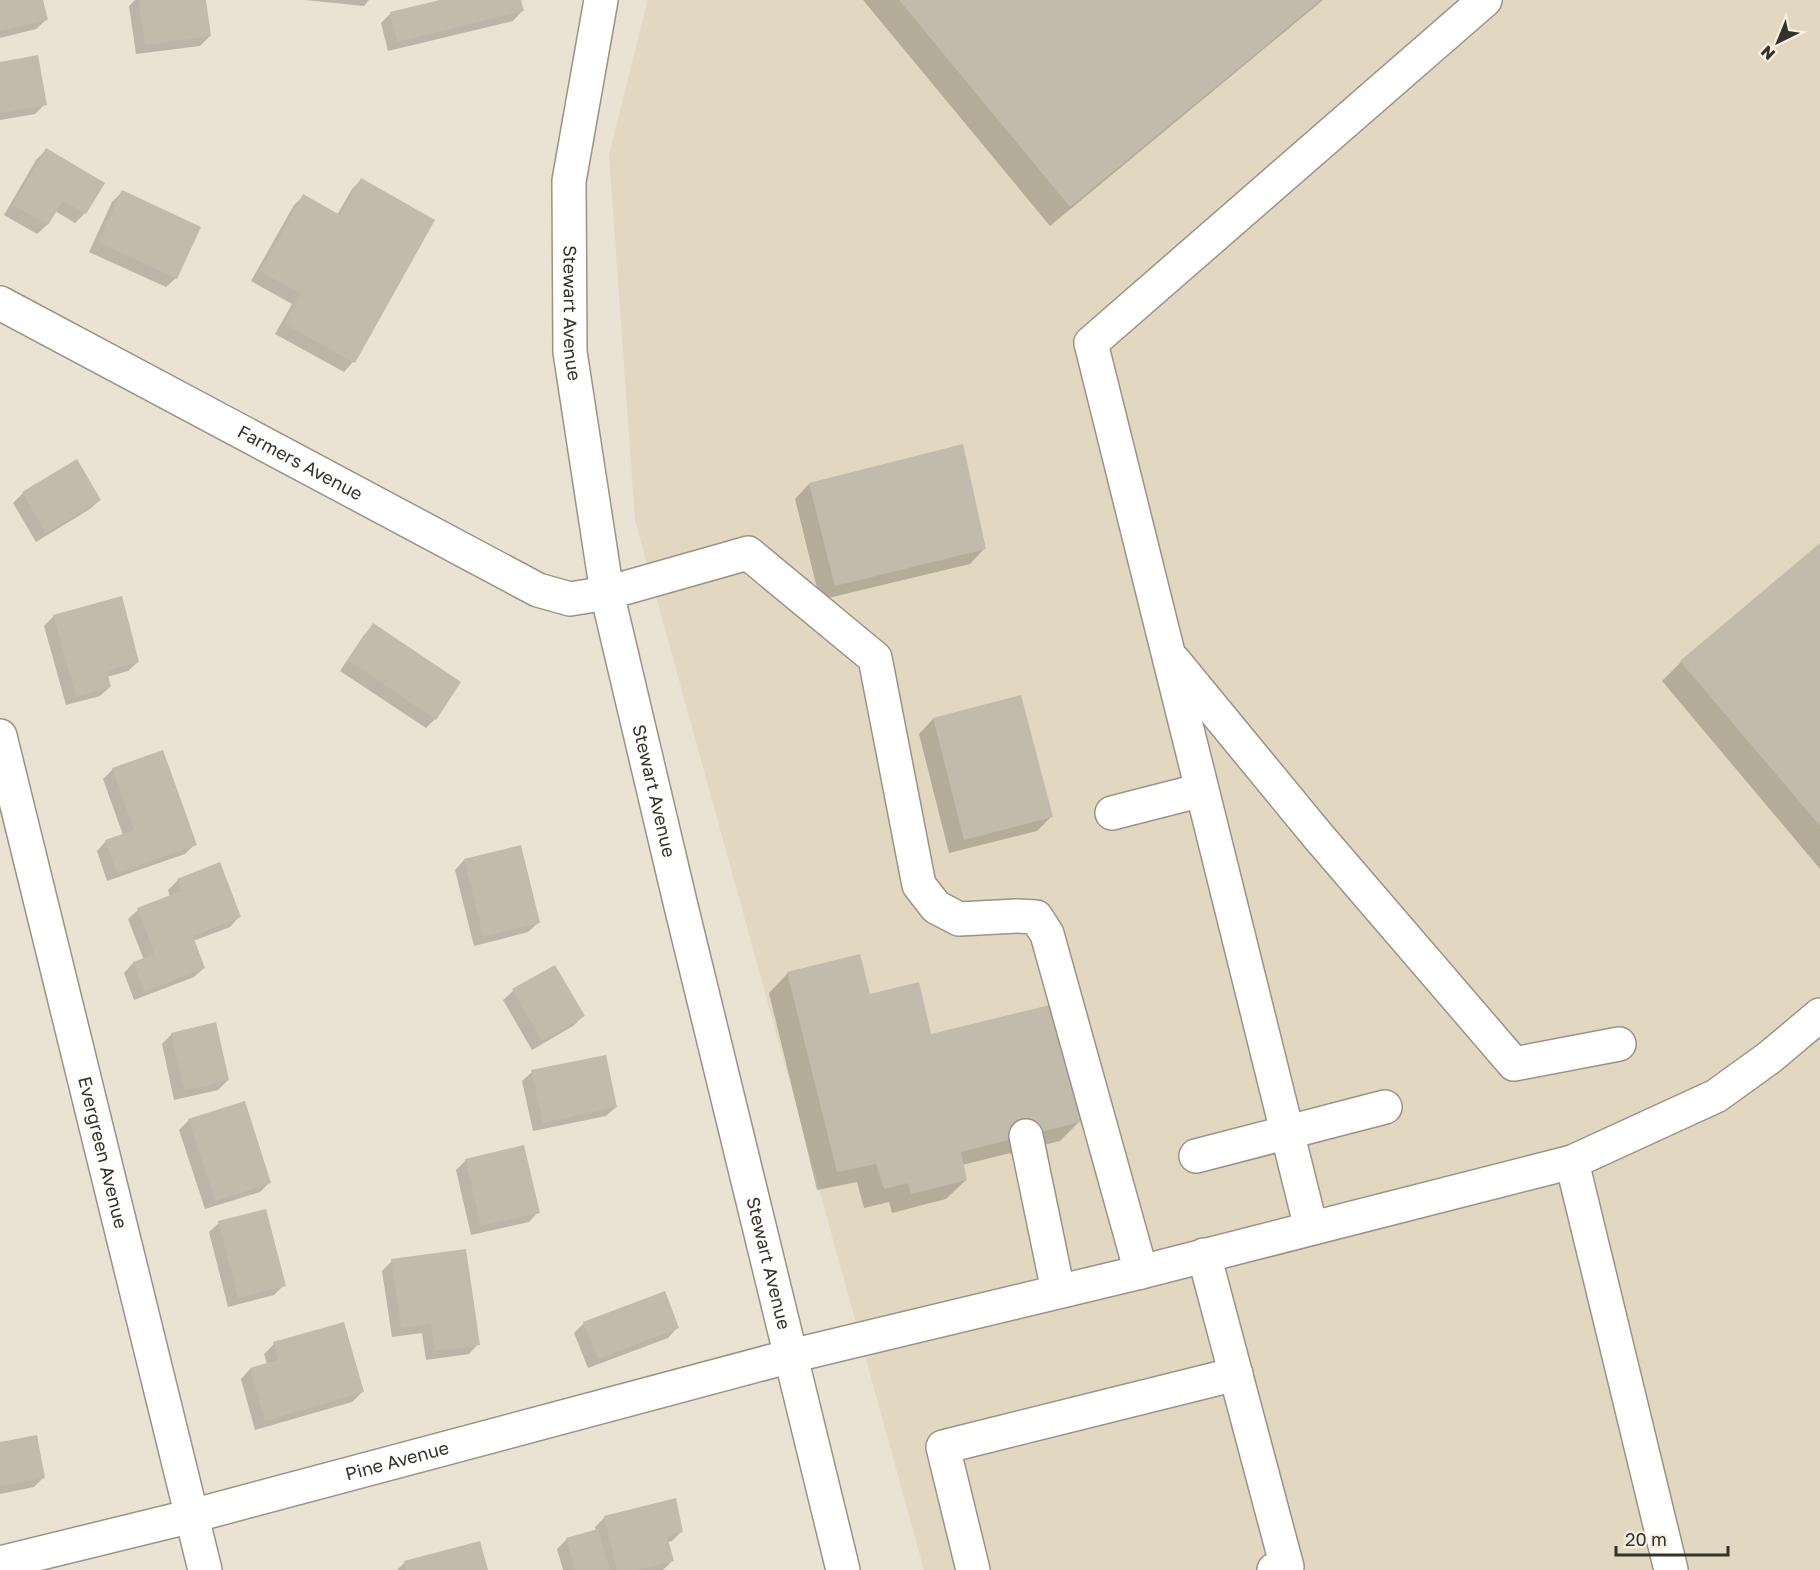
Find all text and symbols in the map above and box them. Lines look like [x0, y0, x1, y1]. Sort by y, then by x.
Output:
north arrow [1748, 12, 1808, 72]
text: N [1756, 42, 1779, 64]
street label: Stewart Avenue [559, 245, 586, 382]
street label: Farmers Avenue [234, 420, 367, 504]
street label: Stewart Avenue [628, 722, 681, 859]
street label: Evergreen Avenue [74, 1074, 133, 1231]
street label: Stewart Avenue [742, 1194, 796, 1332]
street label: Pine Avenue [343, 1436, 451, 1485]
scale bar [1616, 1519, 1728, 1557]
text: 20 m [1625, 1528, 1667, 1550]

